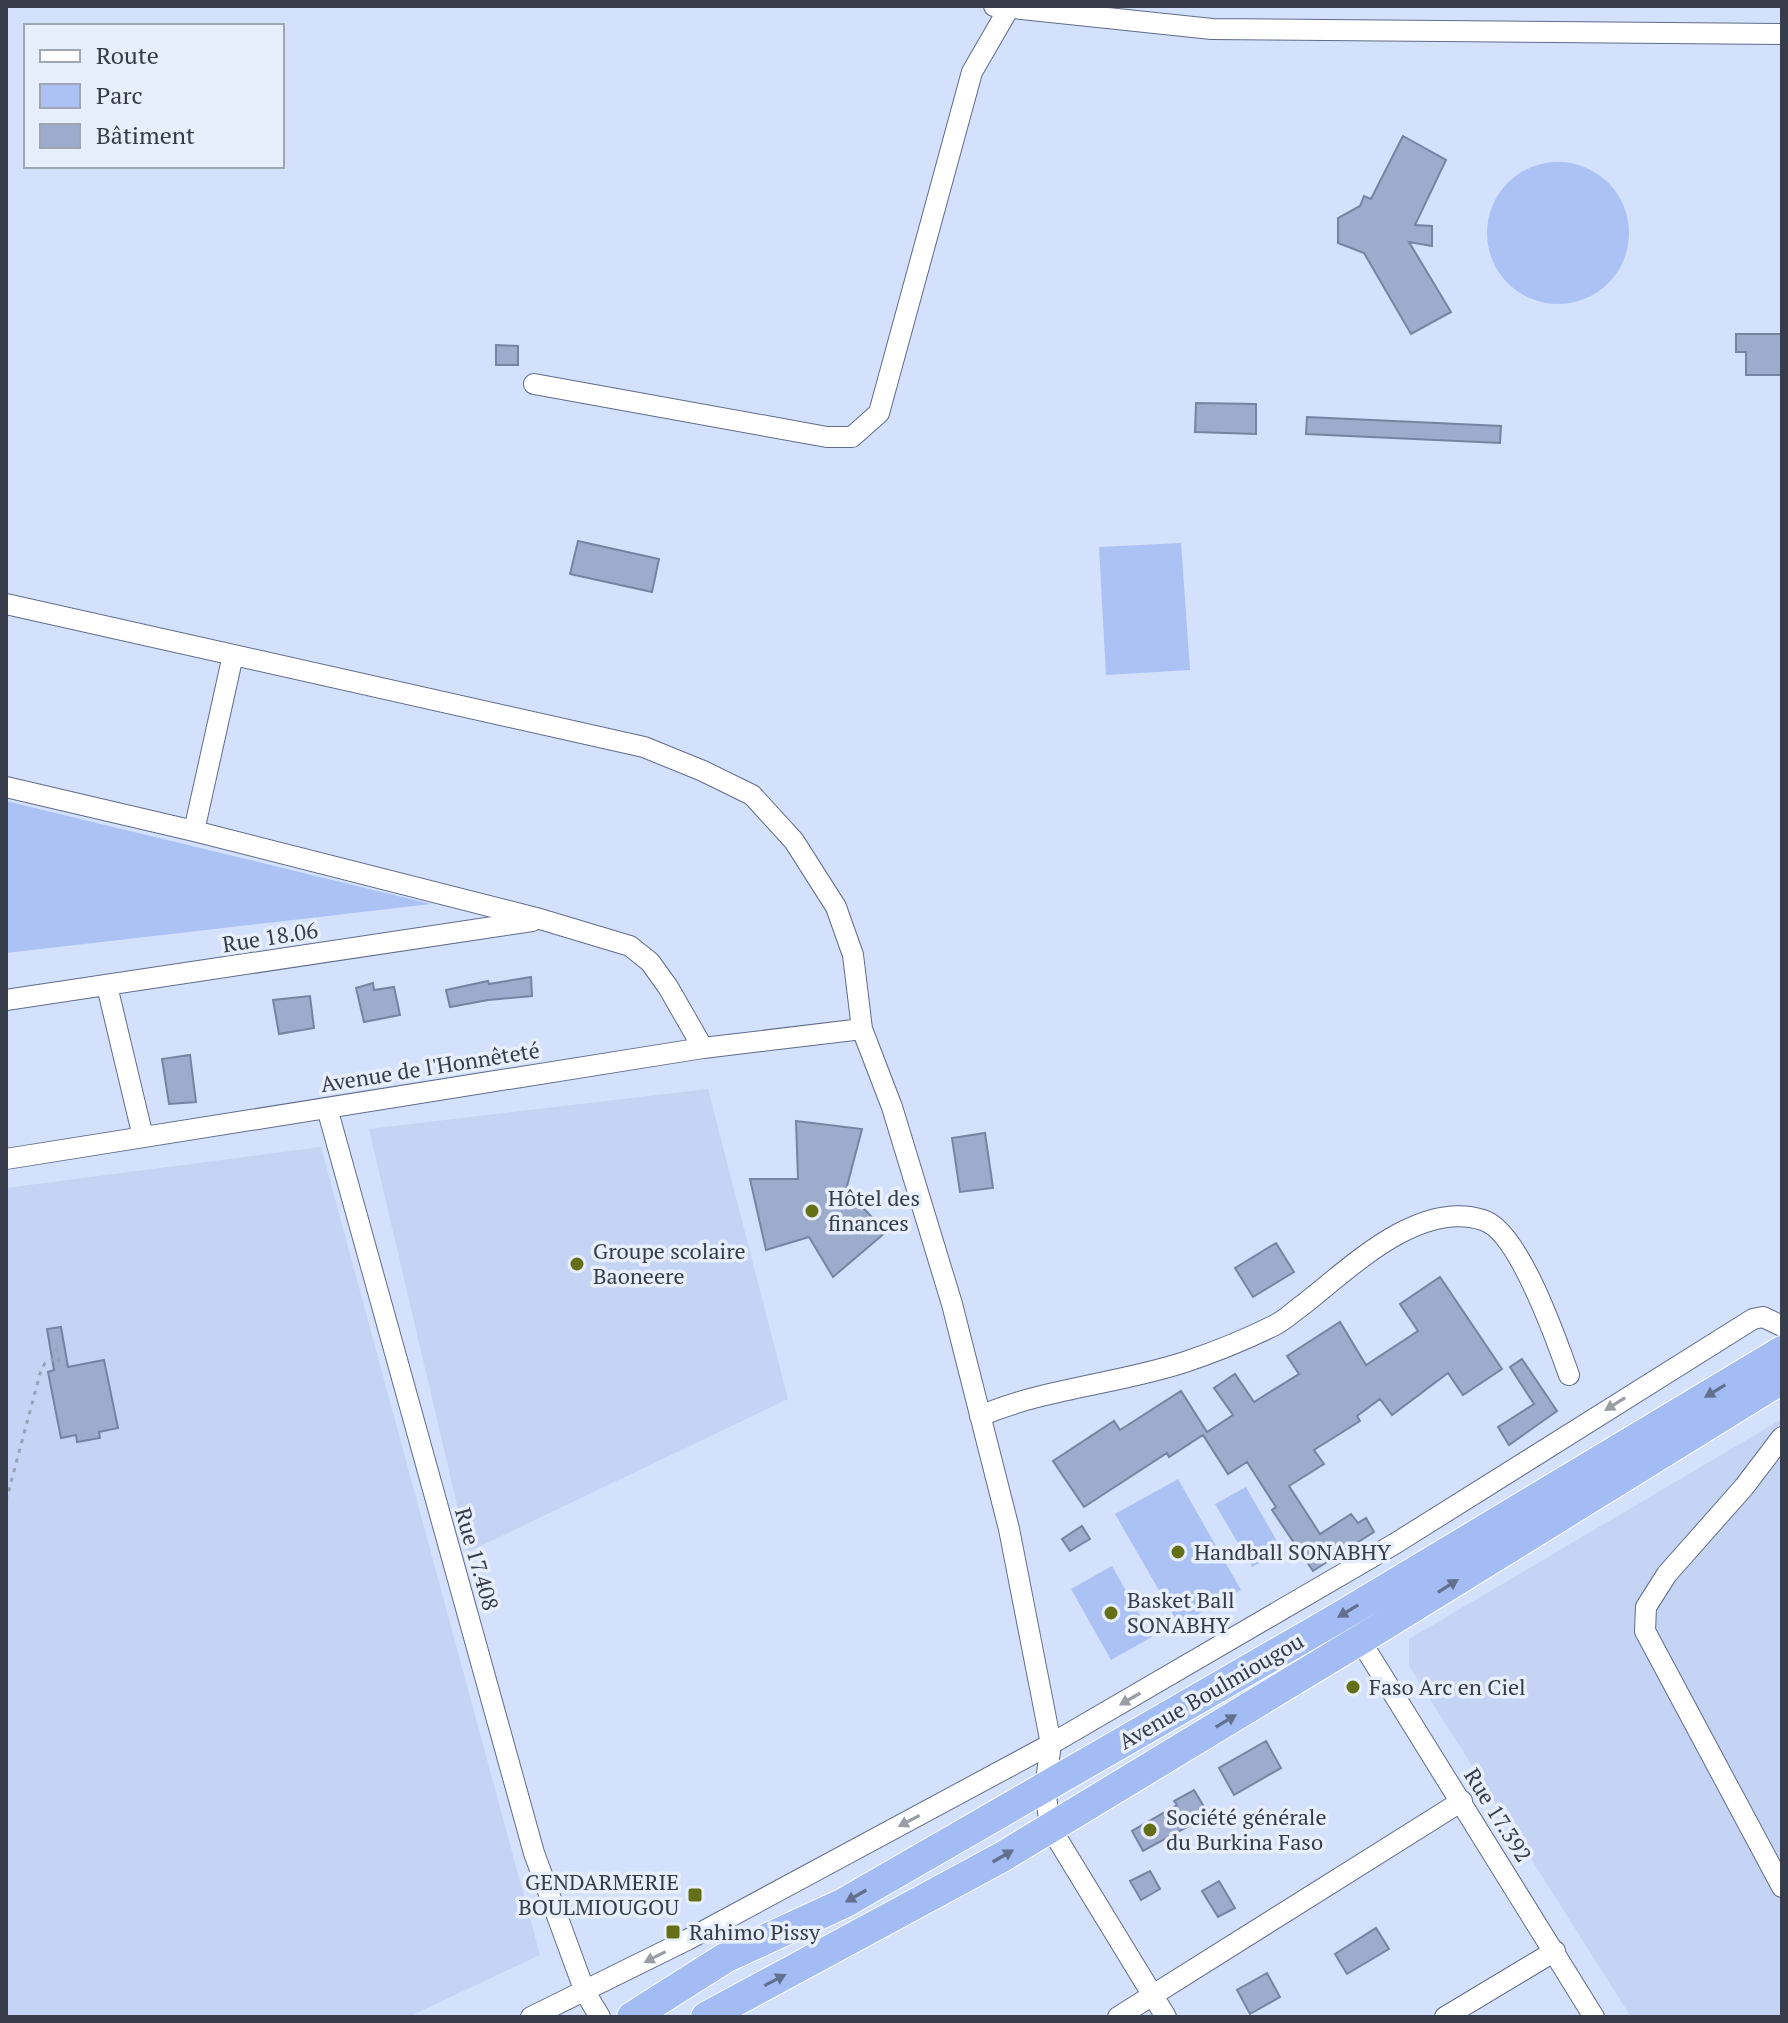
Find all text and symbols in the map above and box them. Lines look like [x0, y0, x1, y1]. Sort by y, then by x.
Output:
legend [24, 24, 284, 168]
text: Route [96, 39, 159, 71]
text: Parc [96, 79, 143, 111]
text: Bâtiment [96, 119, 195, 151]
street label: Rue 18.06 [220, 915, 320, 958]
street label: Avenue de l'Honnêteté [318, 1035, 541, 1098]
place label: Hôtel des finances [828, 1183, 920, 1237]
marker: Hôtel des finances [803, 1202, 821, 1220]
place label: Groupe scolaire Baoneere [593, 1236, 746, 1290]
marker: Groupe scolaire Baoneere [568, 1255, 586, 1273]
one-way arrow [1704, 1384, 1726, 1398]
one-way arrow [1604, 1396, 1626, 1410]
street label: Rue 17.408 [449, 1504, 506, 1614]
place label: Handball SONABHY [1194, 1537, 1392, 1566]
marker: Handball SONABHY [1169, 1543, 1187, 1561]
one-way arrow [1437, 1579, 1459, 1593]
place label: Basket Ball SONABHY [1127, 1585, 1235, 1639]
marker: Basket Ball SONABHY [1102, 1604, 1120, 1622]
one-way arrow [1337, 1604, 1359, 1618]
street label: Avenue Boulmiougou [1113, 1626, 1309, 1755]
place label: Faso Arc en Ciel [1369, 1672, 1526, 1701]
marker: Faso Arc en Ciel [1344, 1678, 1362, 1696]
one-way arrow [1118, 1692, 1141, 1706]
one-way arrow [1215, 1714, 1237, 1728]
street label: Rue 17.392 [1458, 1762, 1539, 1867]
place label: Société générale du Burkina Faso [1166, 1802, 1327, 1856]
one-way arrow [897, 1814, 920, 1828]
marker: Société générale du Burkina Faso [1141, 1821, 1159, 1839]
one-way arrow [992, 1849, 1015, 1863]
place label: GENDARMERIE BOULMIOUGOU [518, 1867, 679, 1921]
marker: GENDARMERIE BOULMIOUGOU [686, 1886, 704, 1904]
one-way arrow [844, 1889, 867, 1903]
place label: Rahimo Pissy [689, 1917, 821, 1946]
marker: Rahimo Pissy [664, 1923, 682, 1941]
one-way arrow [643, 1950, 666, 1963]
one-way arrow [764, 1973, 786, 1987]

